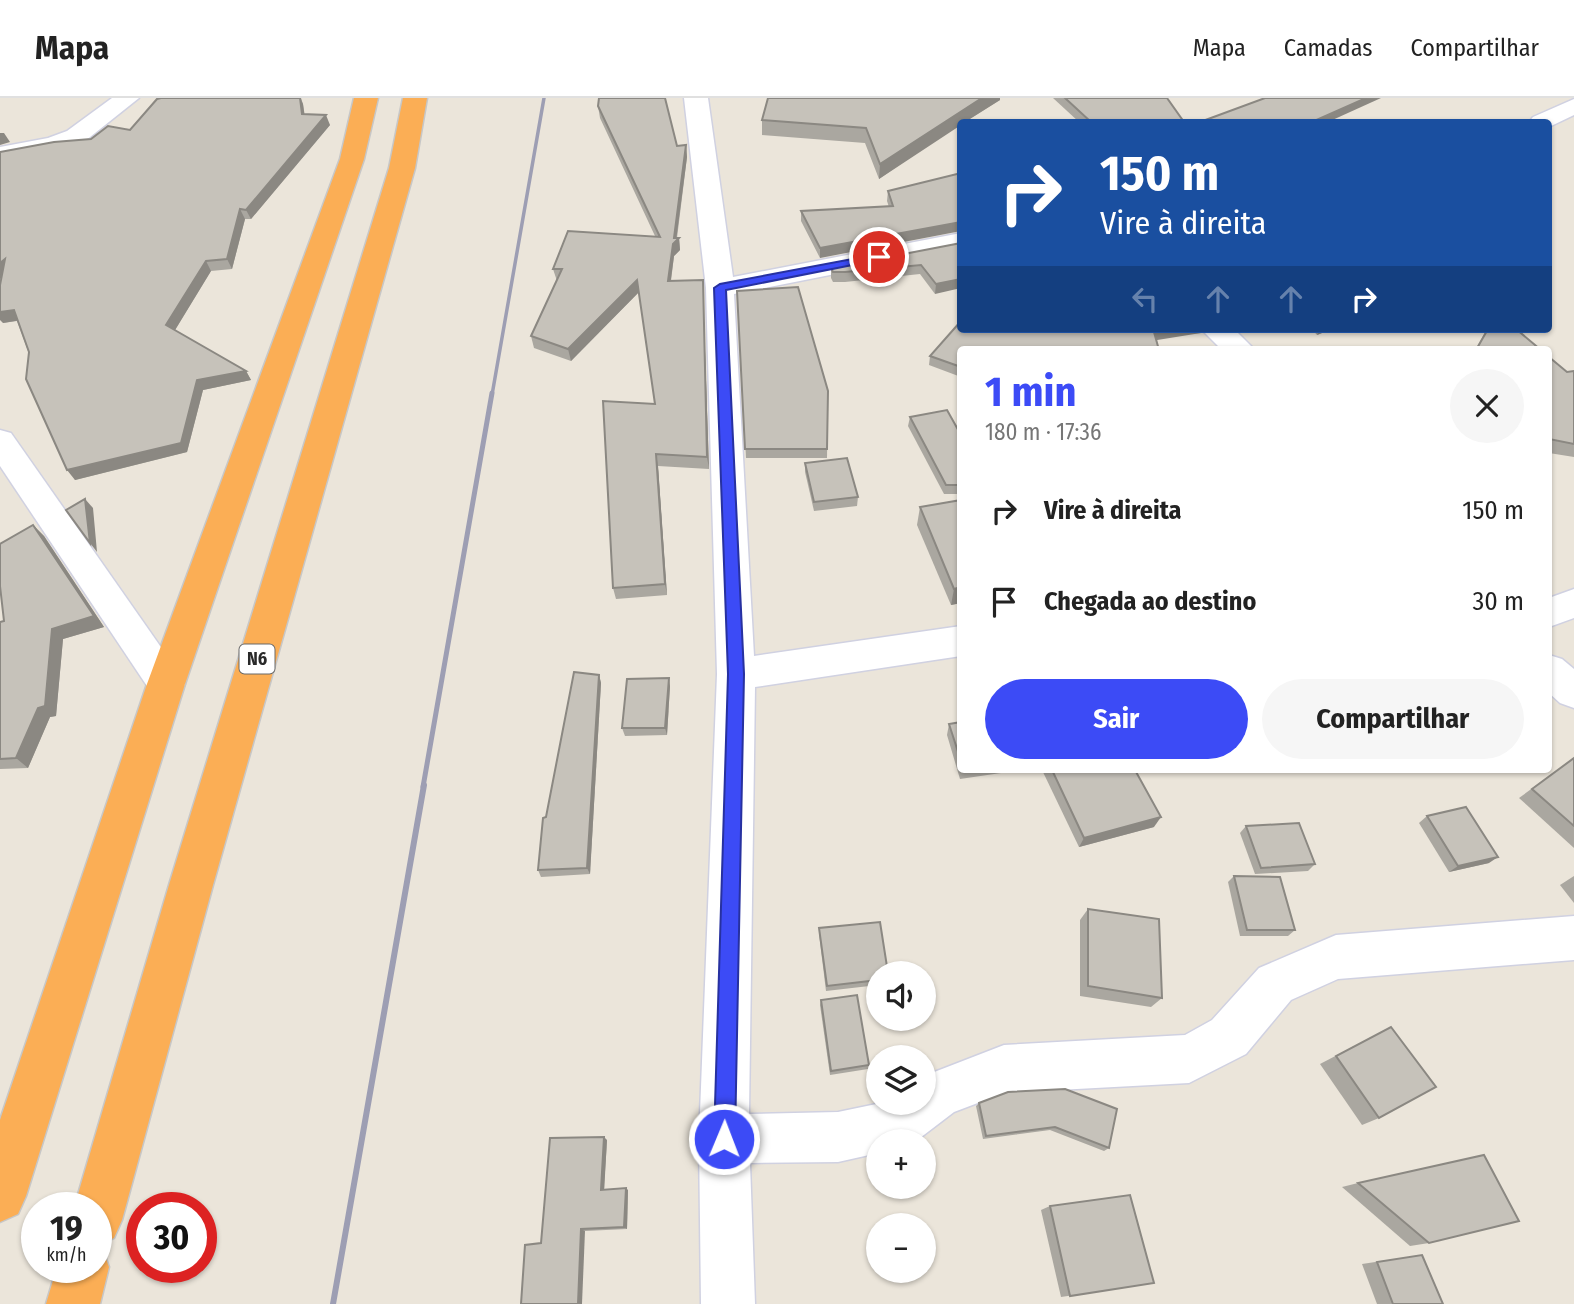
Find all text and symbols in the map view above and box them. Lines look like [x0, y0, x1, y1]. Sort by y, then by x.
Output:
text: Mapa [35, 28, 109, 68]
text: Mapa [1193, 34, 1246, 62]
text: Camadas [1284, 34, 1373, 62]
text: Compartilhar [1411, 34, 1539, 62]
text: 150 m [1100, 144, 1219, 203]
icon: right [985, 147, 1076, 238]
text: Vire à direita [1100, 204, 1266, 242]
pin [849, 227, 909, 287]
icon: arrive [860, 238, 898, 276]
icon: left [1126, 280, 1164, 318]
icon: ahead [1199, 280, 1237, 318]
icon: ahead [1272, 280, 1310, 318]
icon: right [1345, 280, 1383, 318]
text: 1 min [985, 367, 1076, 417]
button: close [1450, 369, 1524, 443]
text: 180 m · 17:36 [985, 418, 1101, 446]
icon: right [985, 492, 1023, 530]
text: Vire à direita [1044, 495, 1182, 526]
text: 150 m [1462, 495, 1524, 526]
icon: arrive [985, 583, 1023, 621]
text: Chegada ao destino [1044, 586, 1256, 617]
text: 30 m [1473, 586, 1524, 617]
road number: N6 [240, 644, 274, 674]
button: Sair [985, 679, 1248, 759]
button: Compartilhar [1262, 679, 1524, 759]
map controls [866, 961, 936, 1283]
button: sound [866, 961, 936, 1031]
button: layers [866, 1045, 936, 1115]
position arrow [687, 1102, 761, 1176]
button: + [866, 1129, 936, 1199]
speed limit sign: 30 [126, 1192, 217, 1283]
text: 19 [50, 1207, 83, 1249]
button: − [866, 1213, 936, 1283]
text: km/h [46, 1244, 87, 1266]

